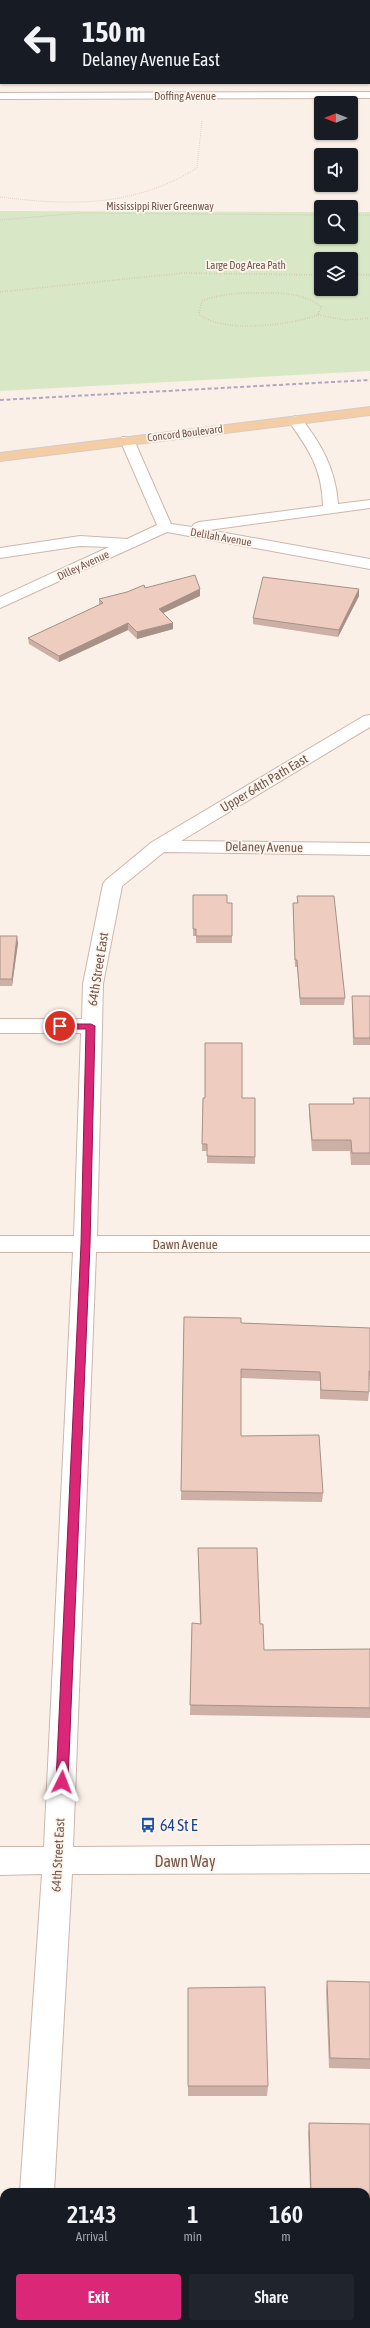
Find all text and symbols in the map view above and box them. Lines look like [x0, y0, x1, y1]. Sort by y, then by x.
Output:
icon: left [16, 16, 68, 68]
text: 150 m [82, 16, 145, 48]
text: Delaney Avenue East [82, 49, 220, 70]
street label: Doffing Avenue [154, 90, 216, 102]
north arrow [314, 96, 358, 140]
map controls [314, 96, 358, 296]
button: sound [314, 148, 358, 192]
street label: Mississippi River Greenway [106, 200, 214, 212]
button: search [314, 200, 358, 244]
button: layers [314, 252, 358, 296]
street label: Large Dog Area Path [206, 259, 286, 271]
street label: Concord Boulevard [147, 422, 223, 444]
street label: Delilah Avenue [189, 526, 253, 548]
street label: Dilley Avenue [55, 548, 111, 582]
street label: Upper 64th Path East [218, 751, 311, 815]
street label: Delaney Avenue [225, 839, 303, 855]
street label: 64th Street East [85, 931, 111, 1007]
pin [43, 1009, 77, 1043]
icon: arrive [49, 1015, 71, 1037]
street label: Dawn Avenue [152, 1237, 218, 1252]
position arrow [41, 1761, 83, 1803]
bus stop icon: 64 St E [139, 1816, 157, 1834]
place label: 64 St E [160, 1816, 198, 1834]
street label: 64th Street East [49, 1817, 67, 1892]
street label: Dawn Way [154, 1852, 216, 1871]
text: 21:43 [67, 2201, 116, 2228]
text: 1 [187, 2201, 198, 2228]
text: 160 [269, 2201, 303, 2228]
text: Arrival [76, 2229, 108, 2244]
text: min [183, 2229, 202, 2244]
text: m [281, 2229, 291, 2244]
button: Exit [16, 2274, 181, 2320]
button: Share [189, 2274, 354, 2320]

